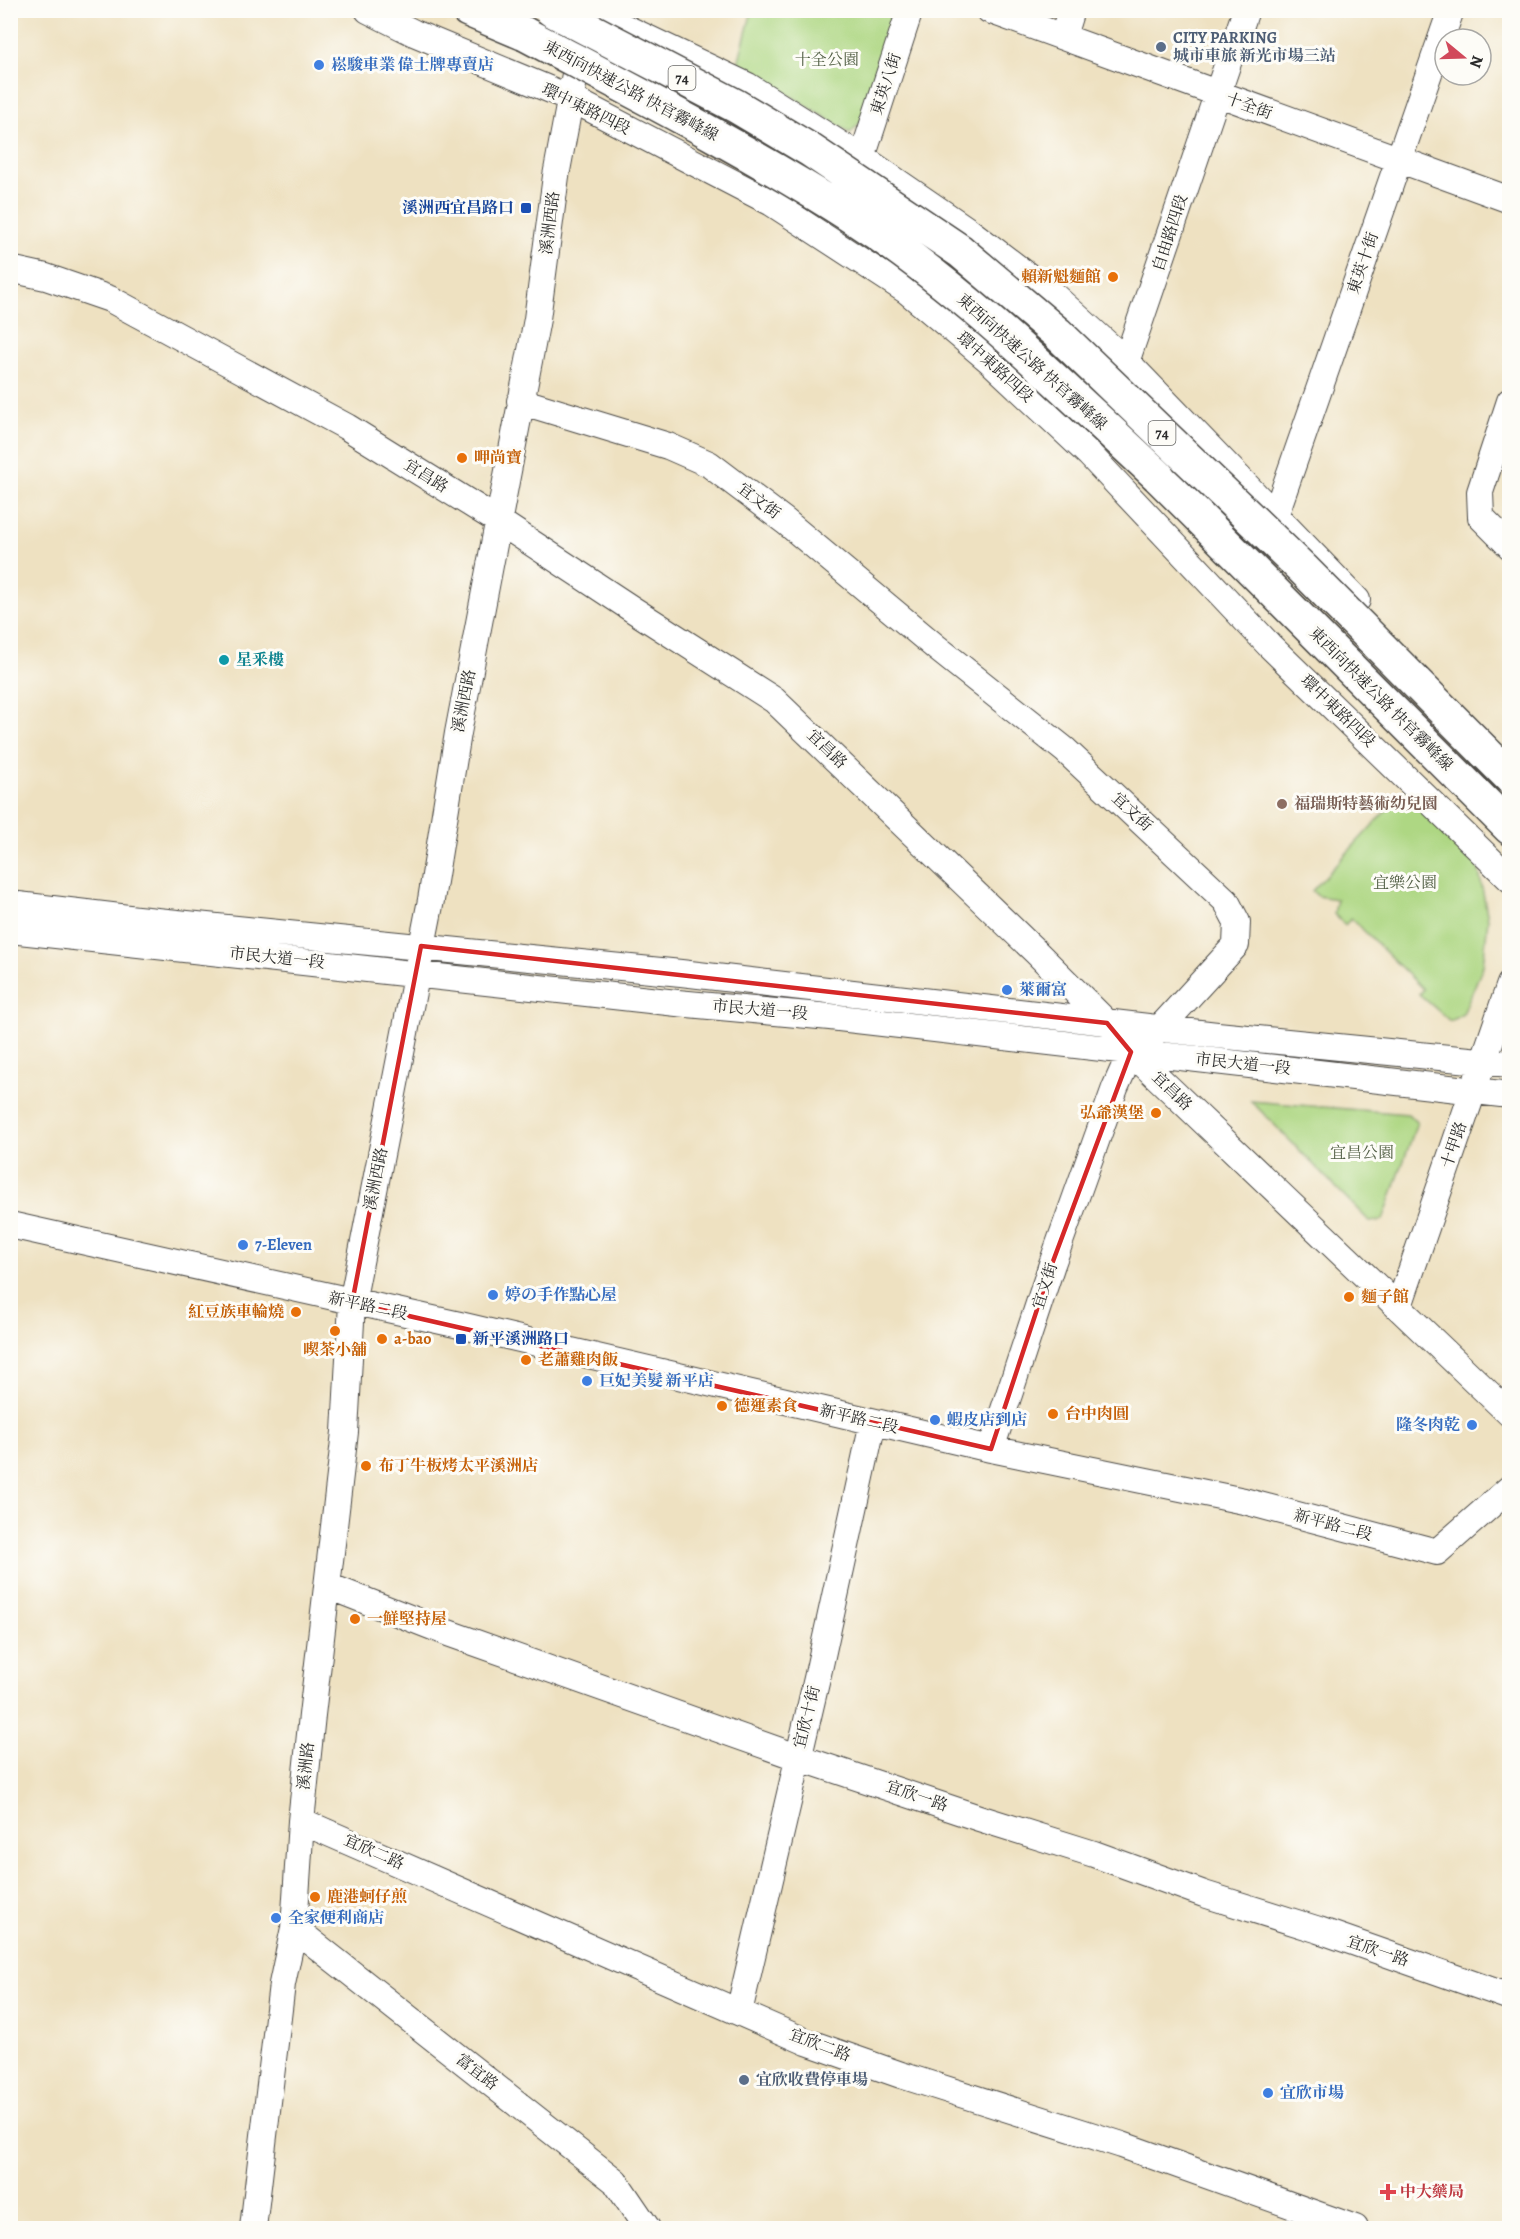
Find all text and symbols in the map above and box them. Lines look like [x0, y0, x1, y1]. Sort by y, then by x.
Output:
place label: CITY PARKING 城市車旅 新光市場三站 [1173, 27, 1336, 67]
north arrow [1433, 27, 1493, 87]
street label: 東西向快速公路 快官霧峰線 [540, 35, 722, 147]
marker: CITY PARKING 城市車旅 新光市場三站 [1154, 40, 1168, 54]
park label: 十全公園 [795, 49, 859, 71]
street label: 東英八街 [866, 50, 906, 118]
text: N [1464, 52, 1489, 71]
place label: 崧駿車業 偉士牌專賣店 [331, 54, 494, 76]
marker: 崧駿車業 偉士牌專賣店 [312, 58, 326, 72]
road number: 74 [668, 66, 696, 90]
street label: 環中東路四段 [538, 78, 634, 140]
street label: 十全街 [1223, 87, 1275, 125]
street label: 溪洲西路 [535, 190, 565, 256]
street label: 自由路四段 [1147, 192, 1193, 274]
place label: 溪洲西宜昌路口 [402, 197, 514, 219]
marker: 溪洲西宜昌路口 [519, 201, 533, 215]
street label: 東英十街 [1342, 229, 1384, 297]
place label: 賴新魁麵館 [1021, 266, 1101, 288]
marker: 賴新魁麵館 [1106, 270, 1120, 284]
street label: 東西向快速公路 快官霧峰線 [952, 289, 1112, 435]
street label: 環中東路四段 [952, 327, 1038, 407]
road number: 74 [1148, 421, 1176, 445]
place label: 呷尚寶 [474, 447, 522, 469]
marker: 呷尚寶 [455, 451, 469, 465]
street label: 宜昌路 [400, 454, 452, 498]
street label: 宜文街 [733, 478, 785, 524]
street label: 東西向快速公路 快官霧峰線 [1304, 622, 1458, 776]
place label: 星釆樓 [236, 649, 284, 671]
marker: 星釆樓 [217, 653, 231, 667]
street label: 溪洲西路 [447, 667, 481, 735]
street label: 環中東路四段 [1296, 670, 1380, 752]
street label: 宜昌路 [802, 724, 852, 774]
street label: 宜文街 [1107, 788, 1157, 836]
place label: 福瑞斯特藝術幼兒園 [1294, 793, 1438, 815]
marker: 福瑞斯特藝術幼兒園 [1275, 797, 1289, 811]
park label: 宜樂公園 [1373, 872, 1437, 894]
street label: 市民大道一段 [228, 942, 326, 974]
place label: 萊爾富 [1019, 979, 1067, 1001]
marker: 萊爾富 [1000, 983, 1014, 997]
street label: 市民大道一段 [711, 995, 809, 1025]
street label: 市民大道一段 [1194, 1048, 1292, 1080]
street label: 宜昌路 [1147, 1066, 1197, 1116]
place label: 弘爺漢堡 [1080, 1102, 1144, 1124]
marker: 弘爺漢堡 [1149, 1106, 1163, 1120]
street label: 十甲路 [1436, 1119, 1472, 1171]
park label: 宜昌公園 [1330, 1142, 1394, 1164]
street label: 溪洲西路 [359, 1145, 393, 1213]
place label: 7-Eleven [255, 1234, 312, 1256]
marker: 7-Eleven [236, 1238, 250, 1252]
street label: 宜文街 [1027, 1260, 1063, 1312]
place label: 婷の手作點心屋 [505, 1284, 617, 1306]
place label: 麵子館 [1361, 1286, 1409, 1308]
street label: 新平路二段 [327, 1287, 409, 1325]
marker: 婷の手作點心屋 [486, 1288, 500, 1302]
marker: 麵子館 [1342, 1290, 1356, 1304]
place label: 紅豆族車輪燒 [188, 1301, 284, 1323]
marker: 紅豆族車輪燒 [289, 1305, 303, 1319]
marker: 喫茶小舖 [328, 1324, 342, 1338]
place label: a-bao [394, 1328, 432, 1350]
place label: 新平溪洲路口 [473, 1328, 569, 1350]
marker: a-bao [375, 1332, 389, 1346]
marker: 新平溪洲路口 [454, 1332, 468, 1346]
place label: 喫茶小舖 [303, 1339, 367, 1361]
place label: 老蕭雞肉飯 [538, 1349, 618, 1371]
marker: 老蕭雞肉飯 [519, 1353, 533, 1367]
place label: 巨妃美髮 新平店 [599, 1370, 714, 1392]
marker: 巨妃美髮 新平店 [580, 1374, 594, 1388]
place label: 德運素食 [734, 1395, 798, 1417]
marker: 德運素食 [715, 1399, 729, 1413]
street label: 新平路二段 [818, 1399, 900, 1439]
place label: 台中肉圓 [1065, 1403, 1129, 1425]
marker: 台中肉圓 [1046, 1407, 1060, 1421]
place label: 蝦皮店到店 [947, 1409, 1027, 1431]
marker: 蝦皮店到店 [928, 1413, 942, 1427]
place label: 隆冬肉乾 [1396, 1414, 1460, 1436]
marker: 隆冬肉乾 [1465, 1418, 1479, 1432]
place label: 布丁牛板烤太平溪洲店 [378, 1455, 538, 1477]
marker: 布丁牛板烤太平溪洲店 [359, 1459, 373, 1473]
street label: 新平路二段 [1292, 1504, 1374, 1546]
place label: 一鮮堅持屋 [367, 1608, 447, 1630]
marker: 一鮮堅持屋 [348, 1612, 362, 1626]
street label: 宜欣十街 [789, 1683, 825, 1751]
street label: 溪洲路 [293, 1741, 319, 1791]
street label: 宜欣一路 [883, 1775, 951, 1817]
street label: 宜欣二路 [340, 1829, 408, 1875]
place label: 鹿港蚵仔煎 [327, 1886, 407, 1908]
marker: 鹿港蚵仔煎 [308, 1890, 322, 1904]
place label: 全家便利商店 [288, 1907, 384, 1929]
marker: 全家便利商店 [269, 1911, 283, 1925]
street label: 宜欣一路 [1344, 1930, 1412, 1972]
street label: 宜欣二路 [786, 2023, 854, 2067]
street label: 富宜路 [451, 2049, 503, 2095]
place label: 宜欣收費停車場 [756, 2069, 868, 2091]
marker: 宜欣收費停車場 [737, 2073, 751, 2087]
place label: 宜欣市場 [1280, 2082, 1344, 2104]
marker: 宜欣市場 [1261, 2086, 1275, 2100]
place label: 中大藥局 [1400, 2181, 1464, 2203]
marker: 中大藥局 [1381, 2185, 1395, 2199]

